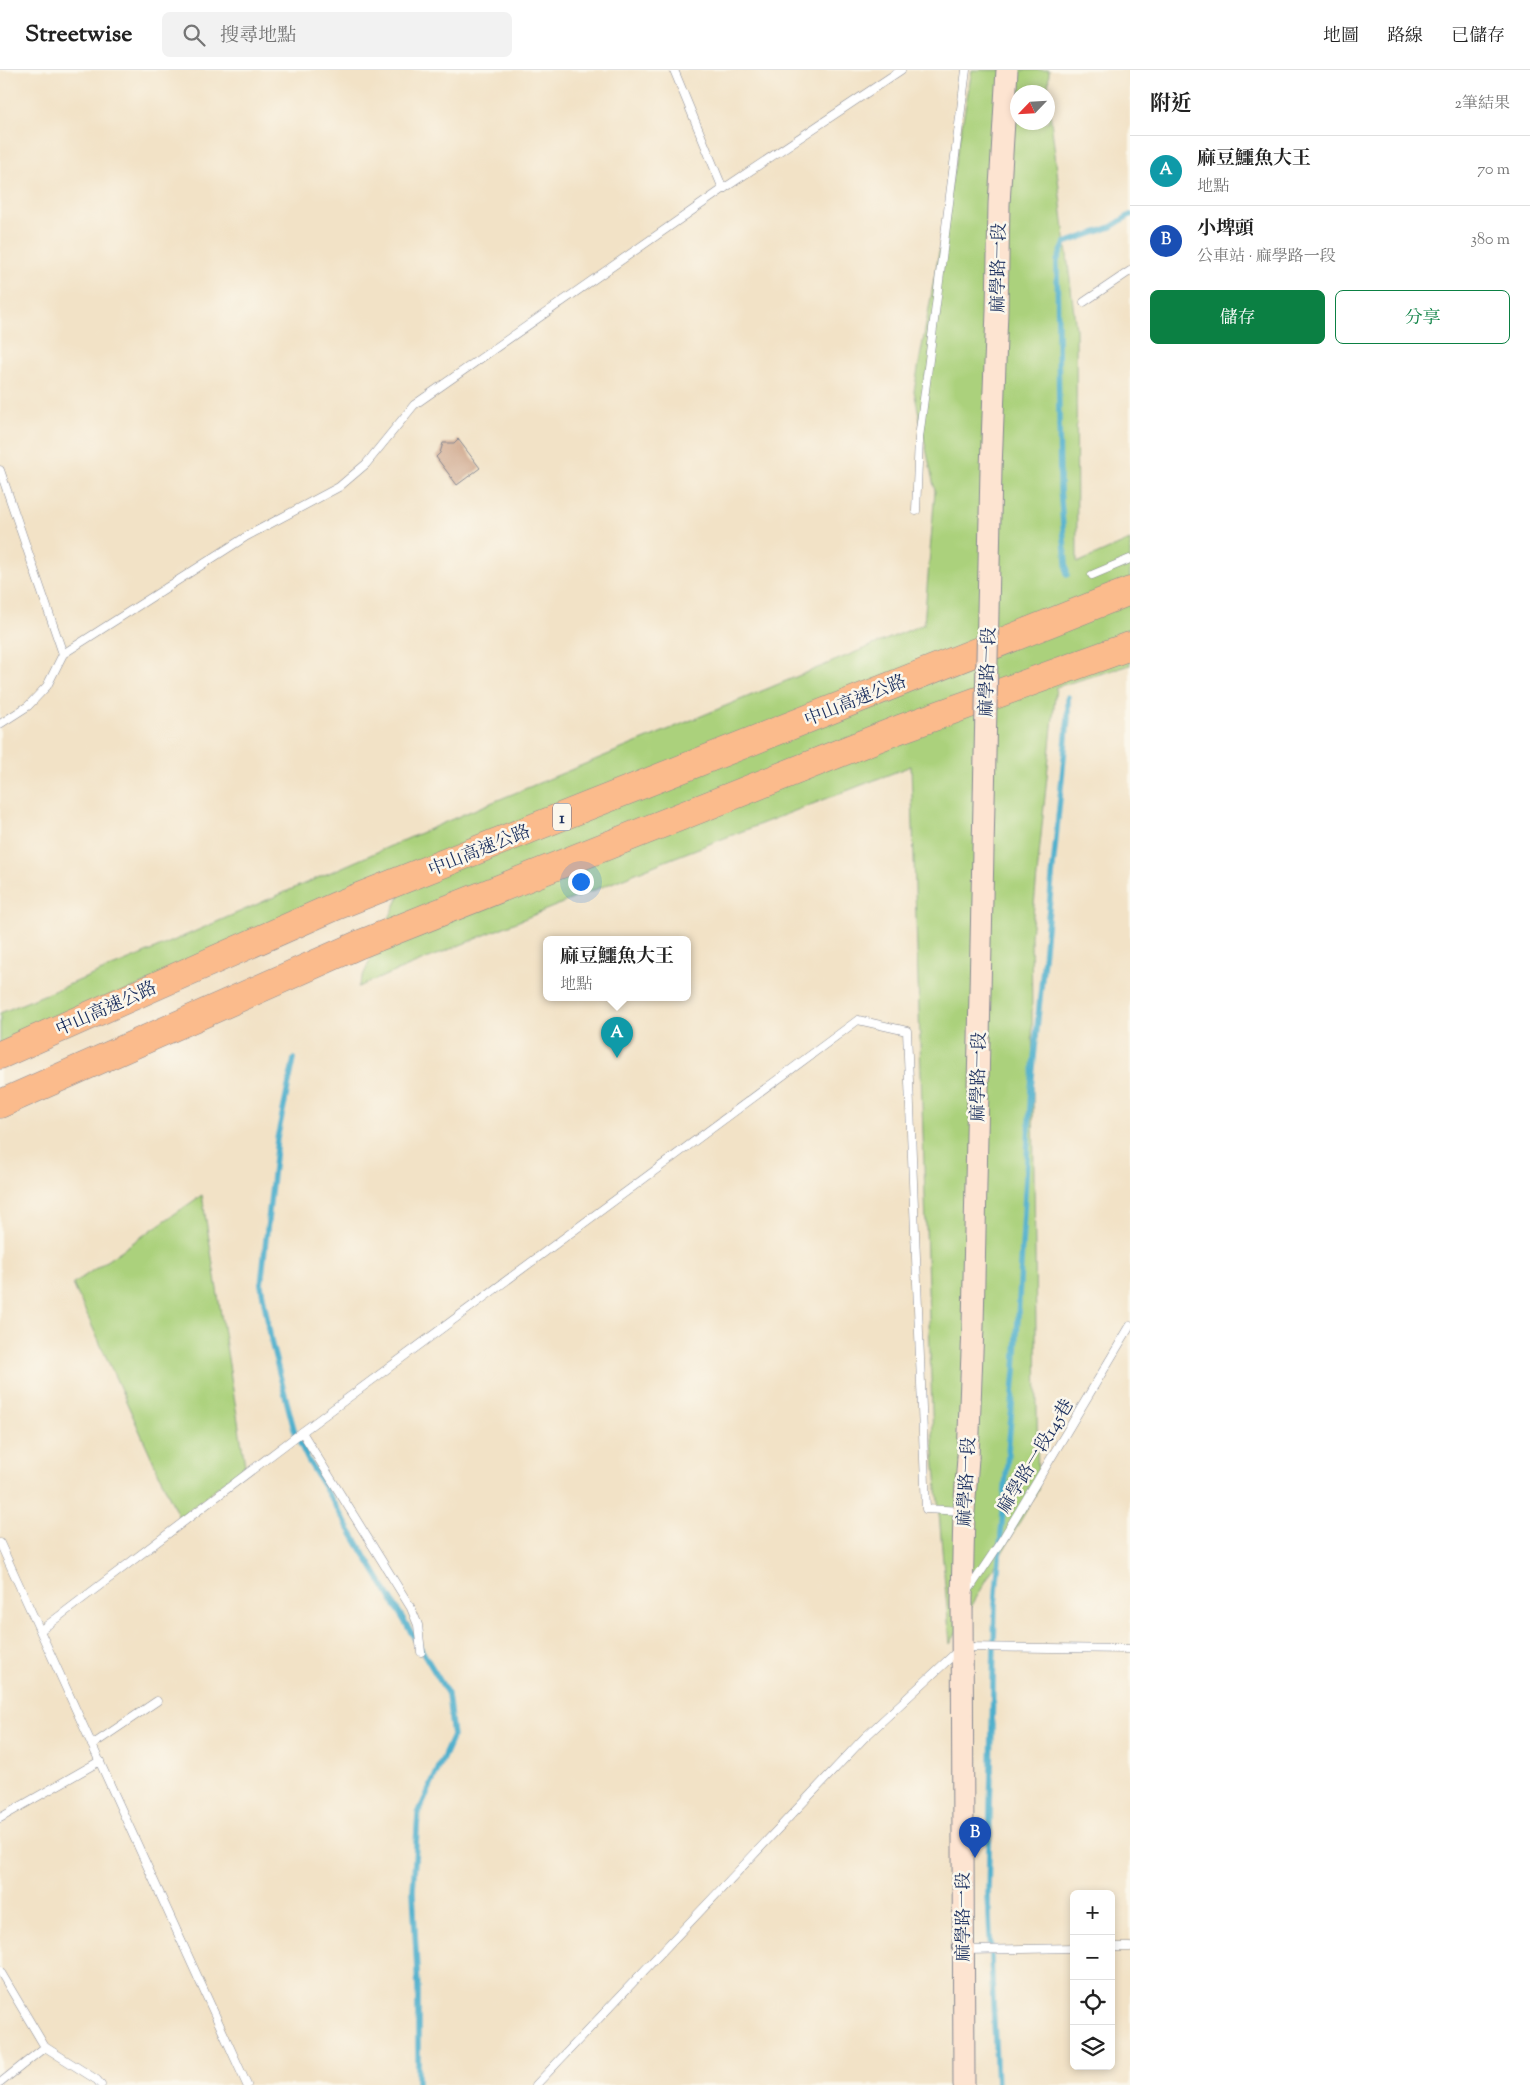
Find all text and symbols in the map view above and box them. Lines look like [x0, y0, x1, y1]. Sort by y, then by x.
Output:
search box [162, 12, 512, 57]
text: Streetwise [25, 18, 132, 52]
icon: search [180, 21, 208, 49]
text: 搜尋地點 [220, 23, 296, 50]
text: 地圖 [1323, 24, 1359, 50]
text: 路線 [1387, 24, 1423, 50]
text: 已儲存 [1451, 24, 1505, 50]
north arrow [1010, 85, 1055, 130]
text: 附近 [1150, 90, 1192, 120]
text: 2筆結果 [1455, 93, 1510, 116]
text: 麻豆鱷魚大王 [1197, 146, 1311, 173]
text: A [1160, 159, 1173, 182]
text: 70 m [1477, 159, 1510, 182]
text: 地點 [1197, 176, 1229, 199]
text: 小埤頭 [1197, 216, 1254, 243]
street label: 麻學路一段 [986, 223, 1014, 313]
text: B [1161, 229, 1171, 252]
text: 380 m [1470, 229, 1510, 252]
text: 公車站 · 麻學路一段 [1197, 246, 1336, 269]
button: 儲存 [1150, 290, 1325, 344]
button: 分享 [1335, 290, 1510, 344]
street label: 麻學路一段 [974, 627, 1004, 717]
street label: 中山高速公路 [801, 670, 911, 734]
road number: 1 [553, 804, 571, 830]
street label: 中山高速公路 [425, 820, 535, 884]
your location [568, 869, 594, 895]
popup [543, 936, 691, 1001]
text: 麻豆鱷魚大王 [560, 944, 674, 971]
text: 地點 [560, 974, 592, 997]
street label: 中山高速公路 [52, 976, 161, 1044]
pin: A [601, 1017, 633, 1058]
street label: 麻學路一段 [966, 1032, 994, 1122]
street label: 麻學路一段145巷 [992, 1395, 1081, 1519]
street label: 麻學路一段 [953, 1436, 983, 1528]
pin: B [959, 1817, 991, 1858]
street label: 麻學路一段 [952, 1872, 978, 1962]
map controls [1070, 1890, 1115, 2070]
button: + [1070, 1890, 1115, 1935]
button: − [1070, 1935, 1115, 1980]
button: locate [1070, 1980, 1115, 2025]
button: layers [1070, 2025, 1115, 2070]

